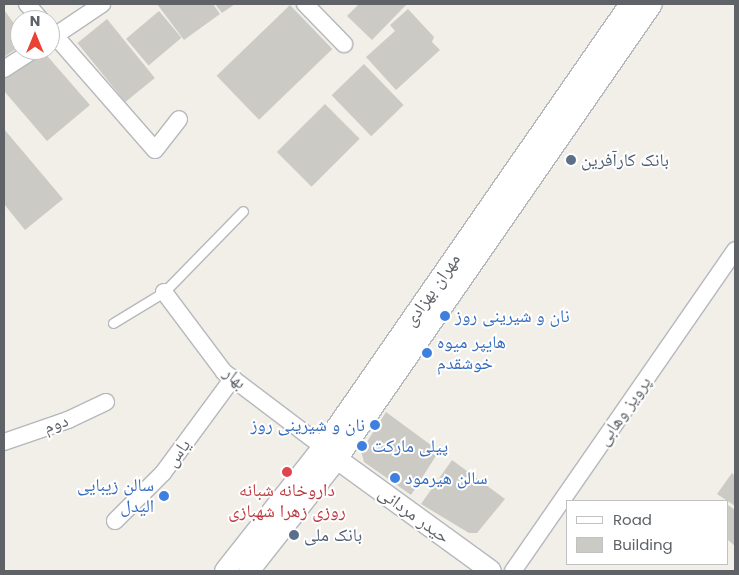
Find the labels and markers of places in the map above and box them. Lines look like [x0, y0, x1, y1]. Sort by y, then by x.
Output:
place label: بانک کارآفرین [581, 149, 669, 171]
marker: بانک کارآفرین [565, 154, 577, 166]
place label: نان و شيرينى روز [455, 305, 570, 327]
marker: نان و شيرينى روز [439, 310, 451, 322]
place label: هایپر میوه خوشقدم [437, 332, 506, 374]
marker: هایپر میوه خوشقدم [421, 347, 433, 359]
place label: نان و شیرینی روز [250, 414, 365, 436]
marker: نان و شیرینی روز [369, 419, 381, 431]
place label: پیلی مارکت [372, 435, 448, 457]
marker: پیلی مارکت [356, 440, 368, 452]
marker: داروخانه شبانه روزی زهرا شهبازی [281, 466, 293, 478]
place label: سالن هیرمود [405, 467, 488, 489]
marker: سالن هیرمود [389, 472, 401, 484]
place label: سالن زیبایی الیدل [77, 475, 154, 518]
place label: داروخانه شبانه روزی زهرا شهبازی [228, 480, 346, 522]
marker: سالن زیبایی الیدل [158, 490, 170, 502]
place label: بانک ملی [304, 524, 362, 546]
marker: بانک ملی [288, 529, 300, 541]

